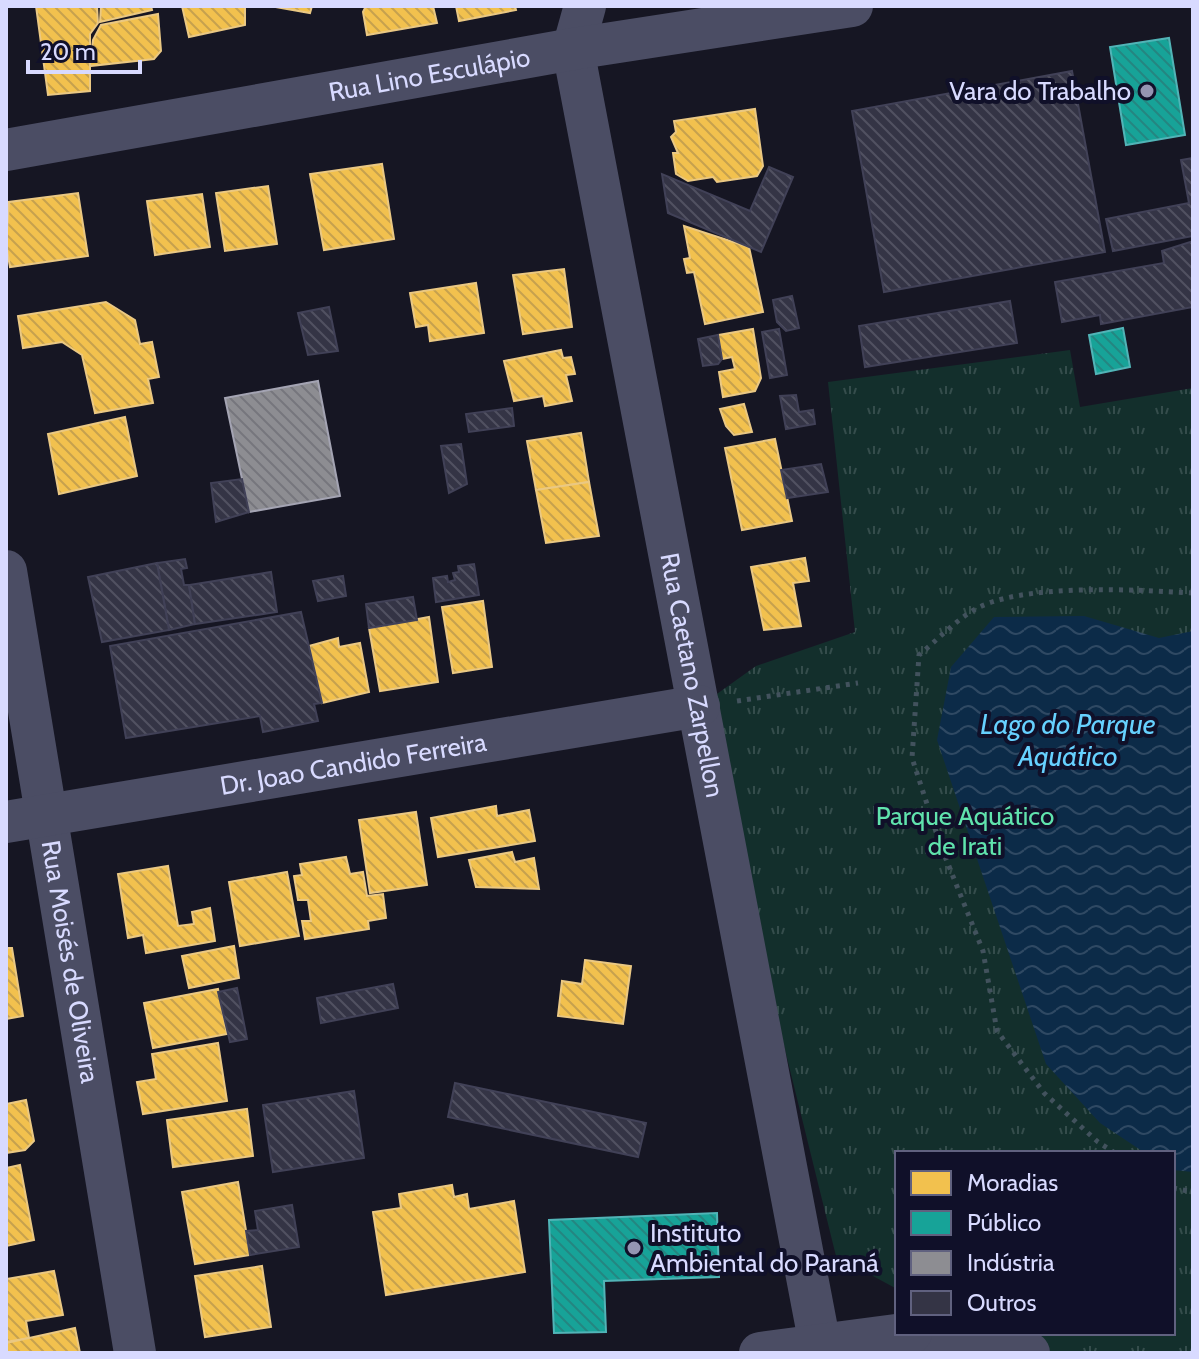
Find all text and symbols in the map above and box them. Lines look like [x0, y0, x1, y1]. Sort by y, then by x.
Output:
scale bar [28, 24, 140, 74]
text: 20 m [40, 37, 96, 66]
street label: Rua Lino Esculápio [326, 41, 533, 108]
place label: Vara do Trabalho [949, 75, 1131, 107]
marker: Vara do Trabalho [1138, 82, 1156, 100]
street label: Rua Caetano Zarpellon [653, 550, 731, 800]
water label: Lago do Parque Aquático [980, 707, 1156, 773]
street label: Dr. Joao Candido Ferreira [218, 726, 489, 802]
park label: Parque Aquático de Irati [876, 800, 1054, 862]
street label: Rua Moisés de Oliveira [35, 838, 106, 1086]
legend [895, 1151, 1175, 1335]
text: Moradias [967, 1168, 1058, 1197]
text: Público [967, 1208, 1041, 1237]
place label: Instituto Ambiental do Paraná [650, 1217, 879, 1279]
marker: Instituto Ambiental do Paraná [625, 1239, 643, 1257]
text: Indústria [967, 1248, 1055, 1277]
text: Outros [967, 1288, 1036, 1317]

